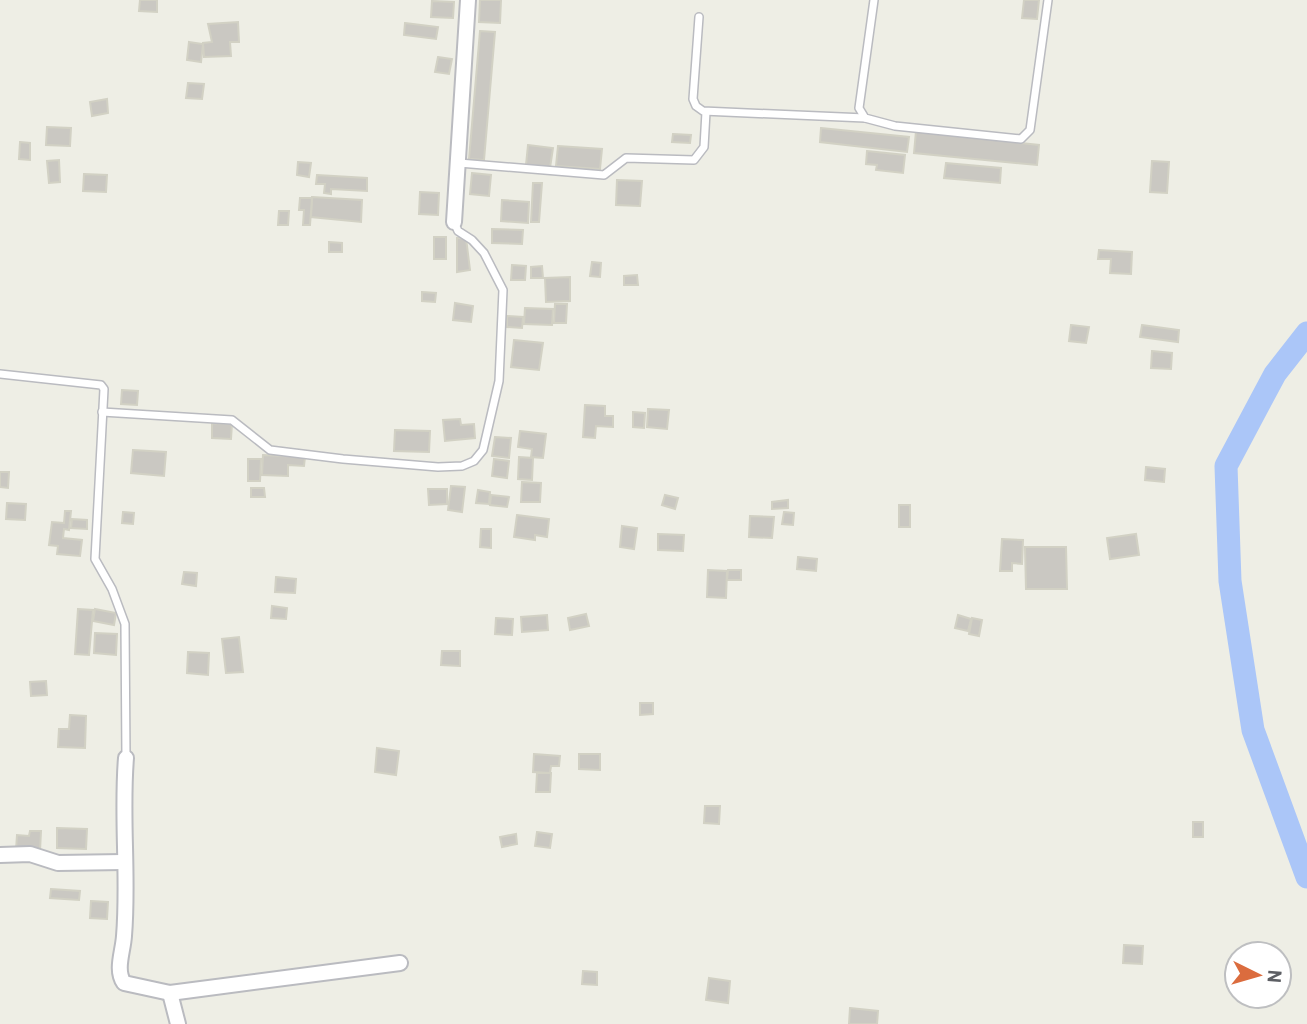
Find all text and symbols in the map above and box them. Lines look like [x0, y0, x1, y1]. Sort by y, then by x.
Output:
north arrow [1223, 940, 1293, 1010]
text: N [1263, 969, 1287, 984]

